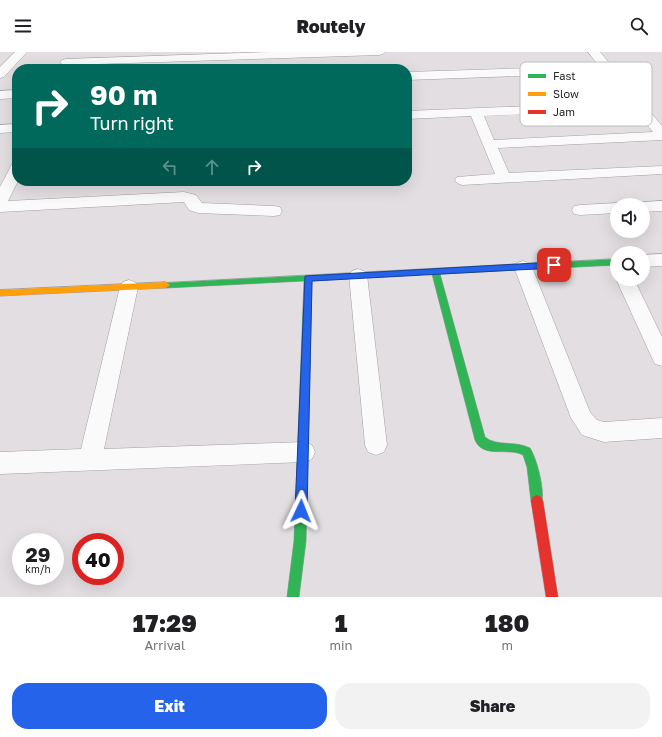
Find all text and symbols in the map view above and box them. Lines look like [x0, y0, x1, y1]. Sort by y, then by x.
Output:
icon: menu [12, 15, 34, 37]
text: Routely [297, 15, 365, 37]
icon: search [628, 15, 650, 37]
legend [520, 62, 652, 126]
text: Fast [553, 69, 576, 82]
text: 90 m [90, 78, 157, 111]
icon: right [24, 80, 76, 132]
text: Slow [553, 87, 579, 100]
text: Jam [553, 105, 575, 118]
text: Turn right [90, 112, 174, 134]
icon: left [159, 156, 181, 178]
icon: ahead [201, 156, 223, 178]
icon: right [243, 156, 265, 178]
map controls [610, 198, 650, 286]
button: sound [610, 198, 650, 238]
button: search [610, 246, 650, 286]
pin [537, 248, 571, 282]
icon: arrive [543, 254, 565, 276]
position arrow [280, 490, 322, 532]
speed limit sign: 40 [72, 533, 124, 585]
text: 29 [26, 542, 50, 566]
text: km/h [25, 563, 51, 575]
text: 17:29 [133, 608, 197, 637]
text: 1 [335, 608, 347, 637]
text: 180 [485, 608, 529, 637]
text: Arrival [144, 637, 185, 653]
text: min [329, 637, 352, 653]
text: m [501, 637, 513, 653]
button: Exit [12, 683, 327, 729]
button: Share [335, 683, 650, 729]

